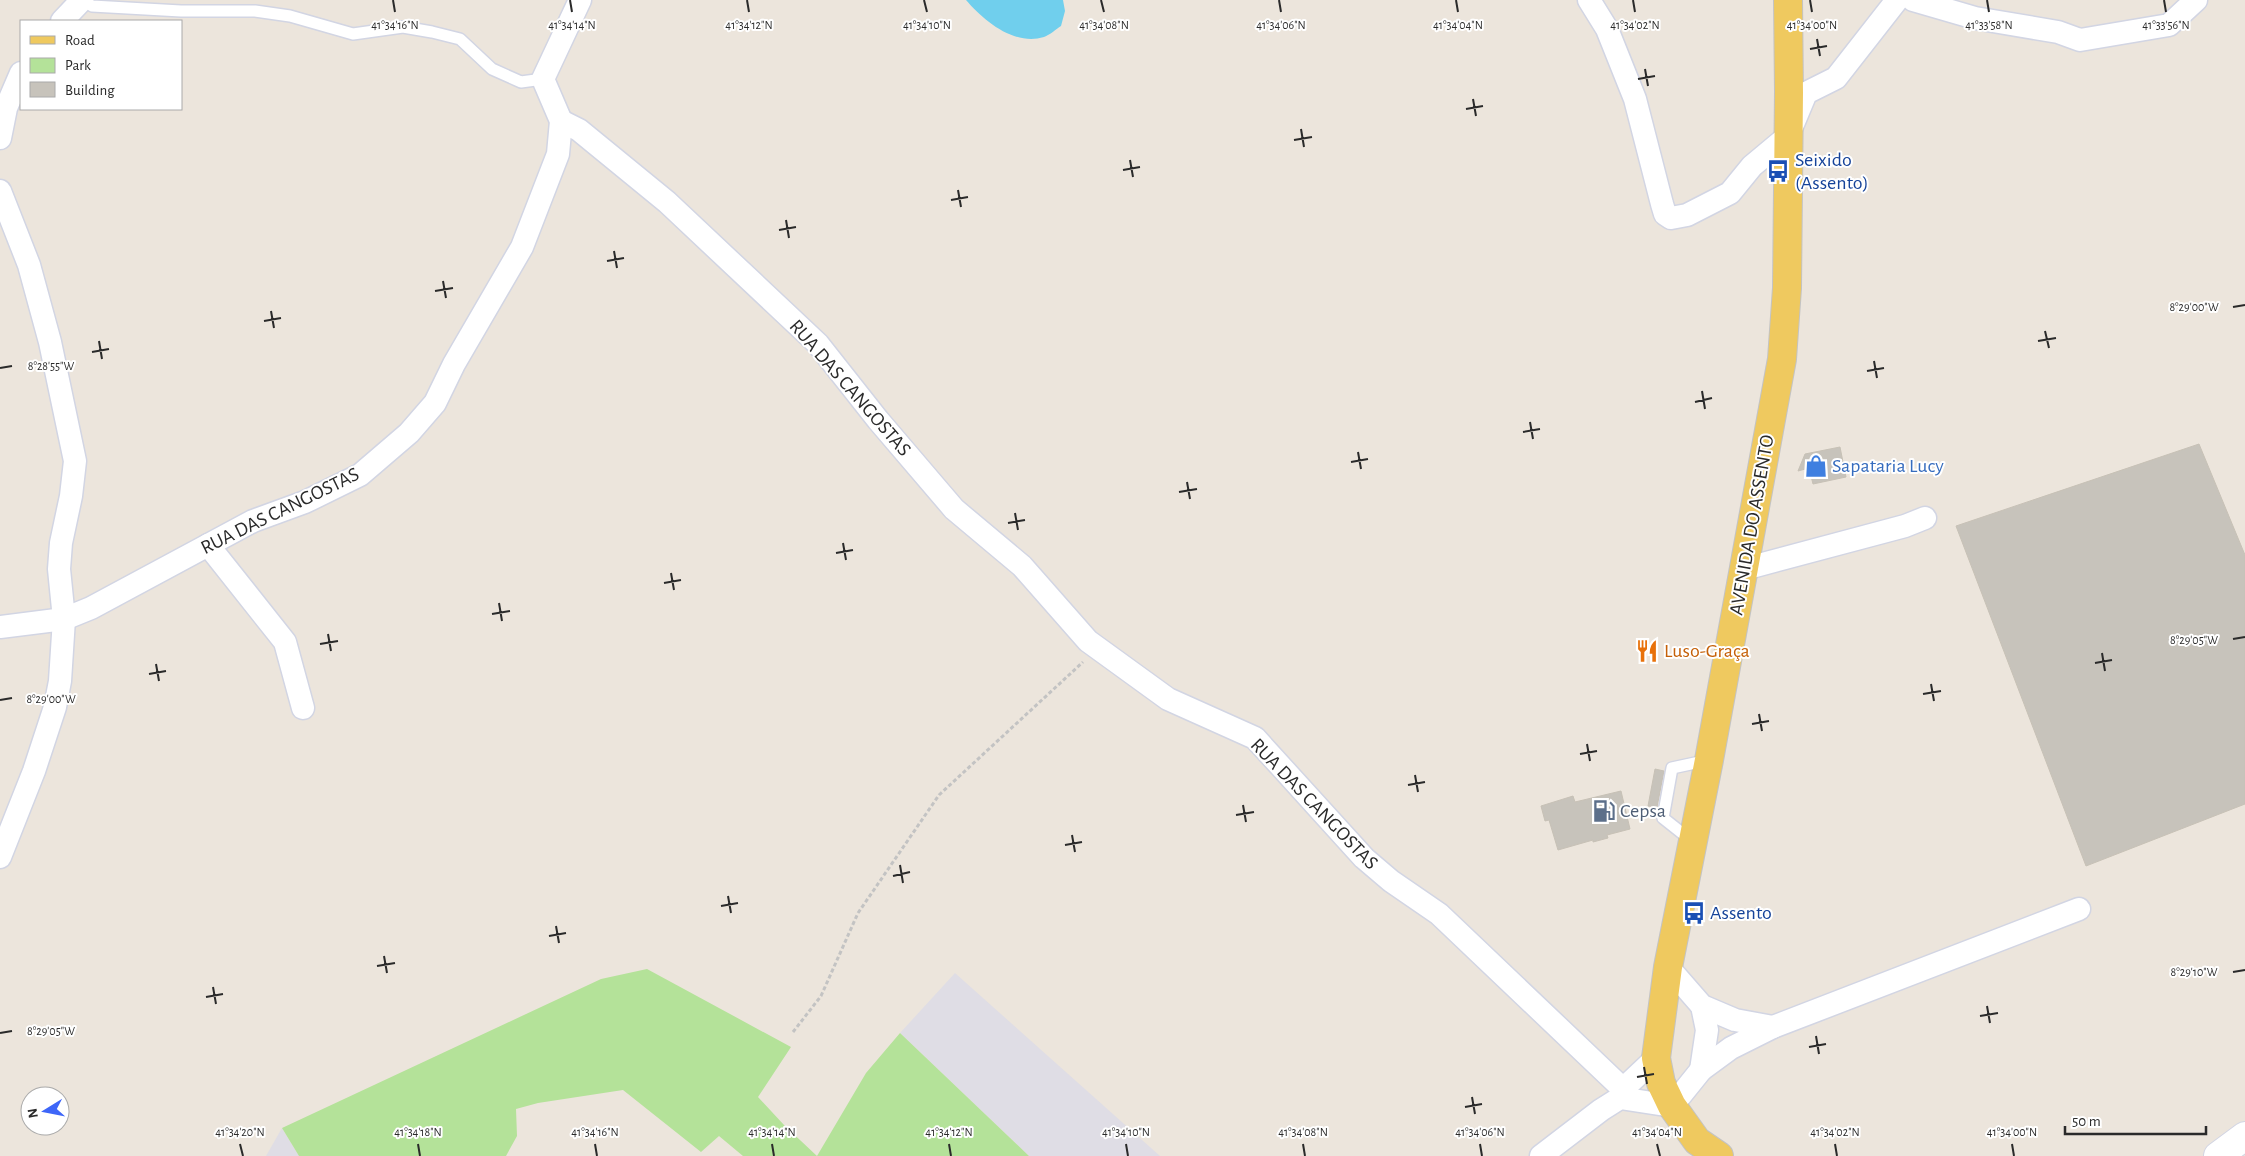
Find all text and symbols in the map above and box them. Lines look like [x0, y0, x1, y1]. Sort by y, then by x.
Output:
text: 41°34'16"N [371, 19, 419, 31]
text: 41°34'14"N [548, 19, 596, 31]
text: 41°34'12"N [725, 19, 773, 31]
text: 41°34'10"N [903, 19, 951, 31]
text: 41°34'08"N [1079, 19, 1129, 31]
text: 41°34'06"N [1256, 19, 1306, 31]
text: 41°34'04"N [1433, 19, 1483, 31]
text: 41°34'02"N [1610, 19, 1660, 31]
text: 41°34'00"N [1787, 19, 1837, 31]
text: 41°33'58"N [1965, 19, 2013, 31]
text: 41°33'56"N [2142, 19, 2190, 31]
legend [20, 20, 182, 110]
text: Road [65, 33, 95, 48]
text: Park [65, 58, 91, 73]
text: Building [65, 83, 115, 98]
place label: Seixido (Assento) [1795, 150, 1869, 193]
bus stop icon: Seixido (Assento) [1765, 158, 1791, 184]
text: 8°29'00"W [2169, 301, 2219, 313]
street label: RUA DAS CANGOSTAS [786, 316, 914, 460]
text: 8°28'55"W [28, 360, 75, 372]
street label: AVENIDA DO ASSENTO [1726, 433, 1778, 617]
shop icon: Sapataria Lucy [1803, 453, 1829, 479]
place label: Sapataria Lucy [1832, 456, 1944, 476]
street label: RUA DAS CANGOSTAS [198, 464, 362, 558]
text: 8°29'05"W [2170, 634, 2218, 646]
restaurant icon: Luso-Graça [1634, 638, 1660, 664]
place label: Luso-Graça [1664, 641, 1750, 661]
text: 8°29'00"W [26, 693, 76, 705]
street label: RUA DAS CANGOSTAS [1247, 735, 1381, 873]
fuel station icon: Cepsa [1591, 798, 1617, 824]
place label: Cepsa [1620, 801, 1666, 821]
bus stop icon: Assento [1681, 900, 1707, 926]
place label: Assento [1710, 903, 1772, 923]
text: 8°29'10"W [2170, 966, 2218, 978]
text: 8°29'05"W [27, 1025, 75, 1037]
north arrow [20, 1086, 70, 1136]
scale bar [2065, 1104, 2206, 1136]
text: N [25, 1107, 41, 1119]
text: 50 m [2072, 1114, 2101, 1129]
text: 41°34'20"N [215, 1126, 265, 1138]
text: 41°34'18"N [394, 1126, 442, 1138]
text: 41°34'16"N [571, 1126, 619, 1138]
text: 41°34'14"N [748, 1126, 796, 1138]
text: 41°34'12"N [925, 1126, 973, 1138]
text: 41°34'10"N [1102, 1126, 1150, 1138]
text: 41°34'08"N [1278, 1126, 1328, 1138]
text: 41°34'06"N [1455, 1126, 1505, 1138]
text: 41°34'04"N [1632, 1126, 1682, 1138]
text: 41°34'02"N [1810, 1126, 1860, 1138]
text: 41°34'00"N [1987, 1126, 2037, 1138]

